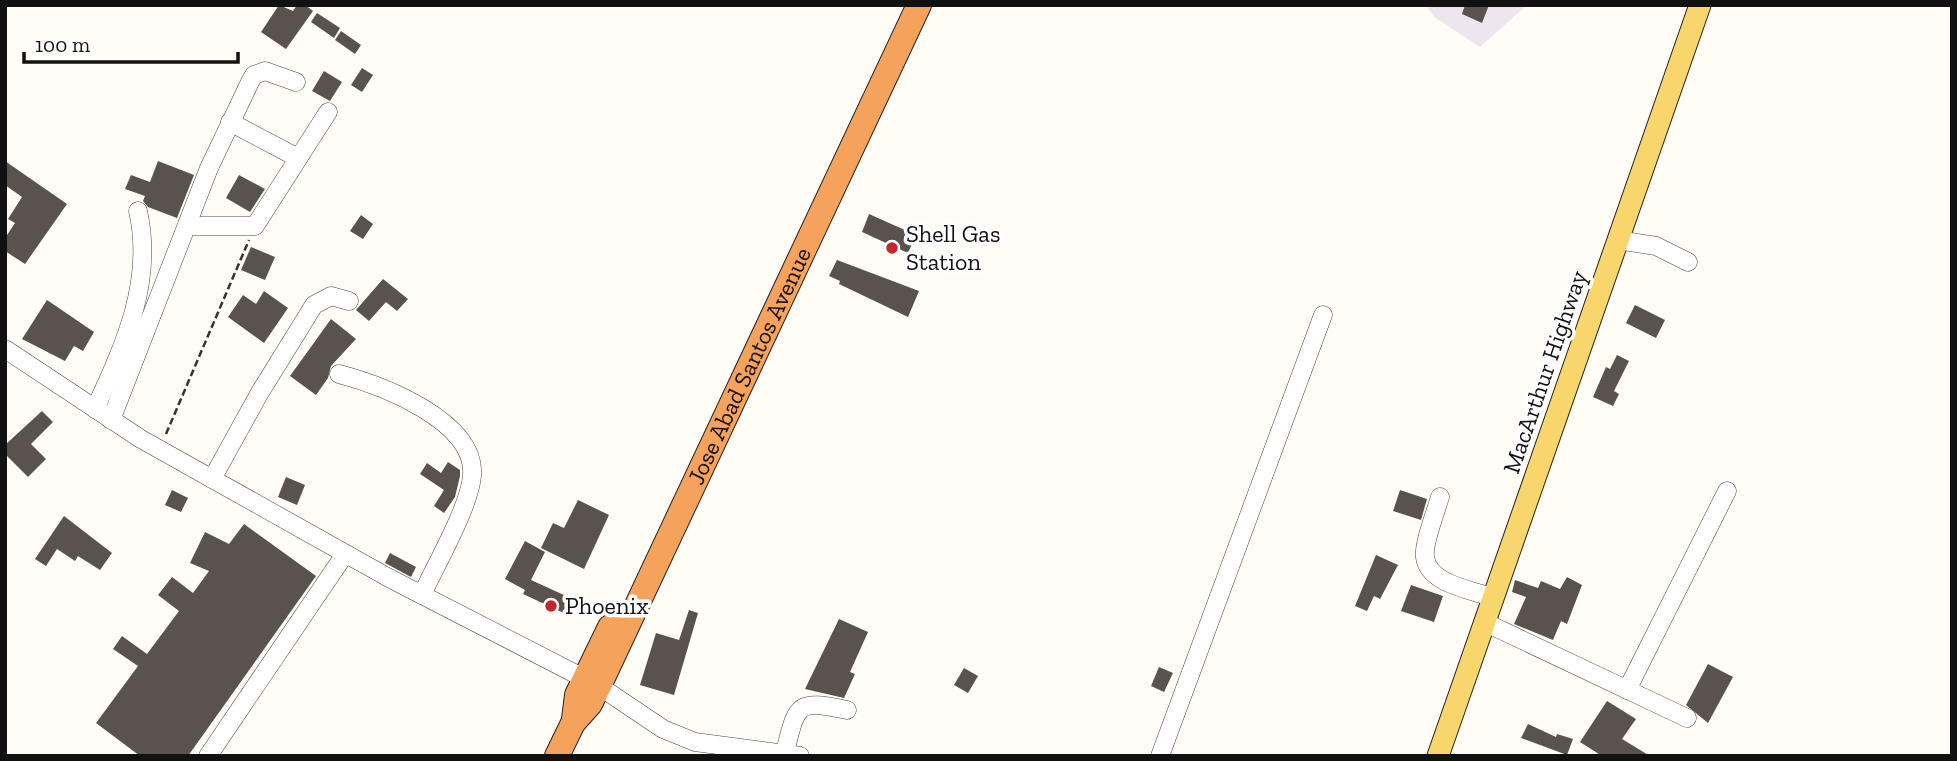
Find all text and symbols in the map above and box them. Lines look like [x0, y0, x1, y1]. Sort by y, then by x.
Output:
scale bar [24, 21, 238, 65]
text: 100 m [35, 32, 90, 57]
place label: Shell Gas Station [906, 219, 1000, 276]
marker: Shell Gas Station [884, 240, 900, 256]
street label: Jose Abad Santos Avenue [681, 243, 817, 489]
street label: MacArthur Highway [1496, 266, 1593, 477]
place label: Phoenix [565, 591, 649, 620]
marker: Phoenix [543, 598, 559, 614]

